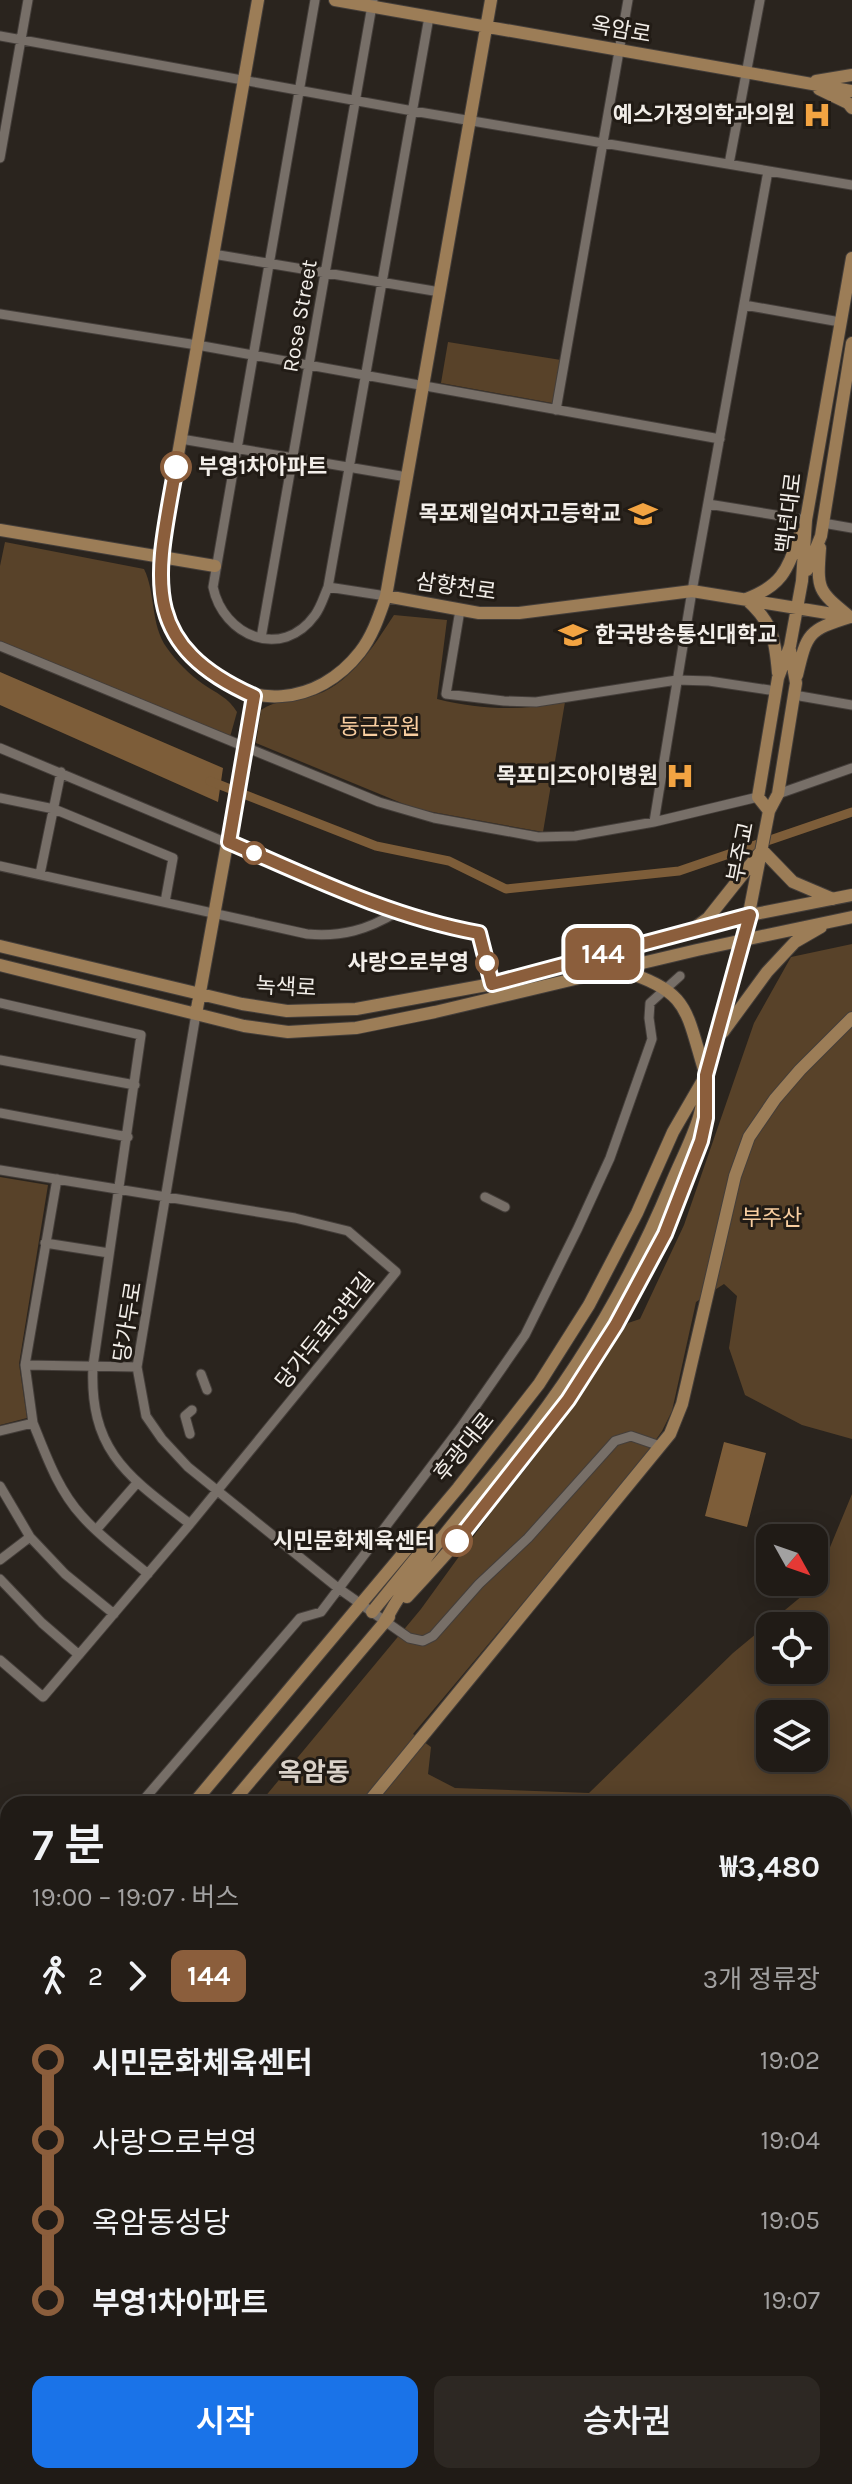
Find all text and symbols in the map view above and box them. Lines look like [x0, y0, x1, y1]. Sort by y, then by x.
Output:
street label: 옥암로 [589, 12, 653, 48]
hospital icon: 예스가정의학과의원 [802, 100, 832, 130]
place label: 예스가정의학과의원 [613, 102, 795, 128]
street label: Rose Street [277, 258, 323, 374]
marker: 부영1차아파트 [161, 452, 191, 482]
place label: 부영1차아파트 [198, 454, 327, 480]
street label: 백년대로 [771, 471, 807, 555]
school or university icon: 목포제일여자고등학교 [628, 499, 658, 529]
place label: 목포제일여자고등학교 [419, 501, 621, 527]
street label: 삼향천로 [414, 568, 498, 606]
school or university icon: 한국방송통신대학교 [558, 620, 588, 650]
place label: 한국방송통신대학교 [595, 622, 777, 648]
park label: 둥근공원 [340, 714, 420, 740]
hospital icon: 목포미즈아이병원 [665, 761, 695, 791]
place label: 목포미즈아이병원 [496, 763, 658, 789]
street label: 부주교 [722, 820, 760, 884]
unlabelled marker [243, 842, 265, 864]
line badge: 144 [557, 928, 649, 980]
text: 144 [581, 937, 625, 970]
place label: 사랑으로부영 [348, 950, 469, 976]
marker: 사랑으로부영 [476, 952, 498, 974]
street label: 녹색로 [255, 972, 317, 1002]
park label: 부주산 [742, 1205, 802, 1231]
street label: 당가두로13번길 [270, 1268, 380, 1394]
street label: 당가두로 [109, 1280, 147, 1364]
street label: 후광대로 [428, 1407, 500, 1487]
north arrow [756, 1524, 828, 1596]
map controls [756, 1524, 828, 1772]
marker: 시민문화체육센터 [442, 1526, 472, 1556]
place label: 시민문화체육센터 [273, 1528, 435, 1554]
button: locate [756, 1612, 828, 1684]
button: layers [756, 1700, 828, 1772]
district label: 옥암동 [278, 1757, 350, 1788]
text: 7 분 [32, 1820, 105, 1871]
text: ₩3,480 [720, 1849, 820, 1885]
text: 19:00 – 19:07 · 버스 [32, 1882, 239, 1913]
icon: walk [32, 1954, 76, 1998]
icon: forward [115, 1954, 159, 1998]
text: 144 [187, 1959, 230, 1992]
text: 2 [88, 1961, 103, 1992]
text: 3개 정류장 [703, 1964, 820, 1995]
text: 시민문화체육센터 [92, 2045, 313, 2081]
text: 19:02 [760, 2045, 820, 2076]
text: 사랑으로부영 [92, 2125, 258, 2161]
text: 19:04 [760, 2125, 820, 2156]
text: 옥암동성당 [92, 2205, 230, 2241]
text: 19:05 [760, 2205, 820, 2236]
text: 부영1차아파트 [92, 2285, 268, 2321]
text: 19:07 [763, 2285, 820, 2316]
button: 시작 [32, 2376, 418, 2468]
button: 승차권 [434, 2376, 820, 2468]

